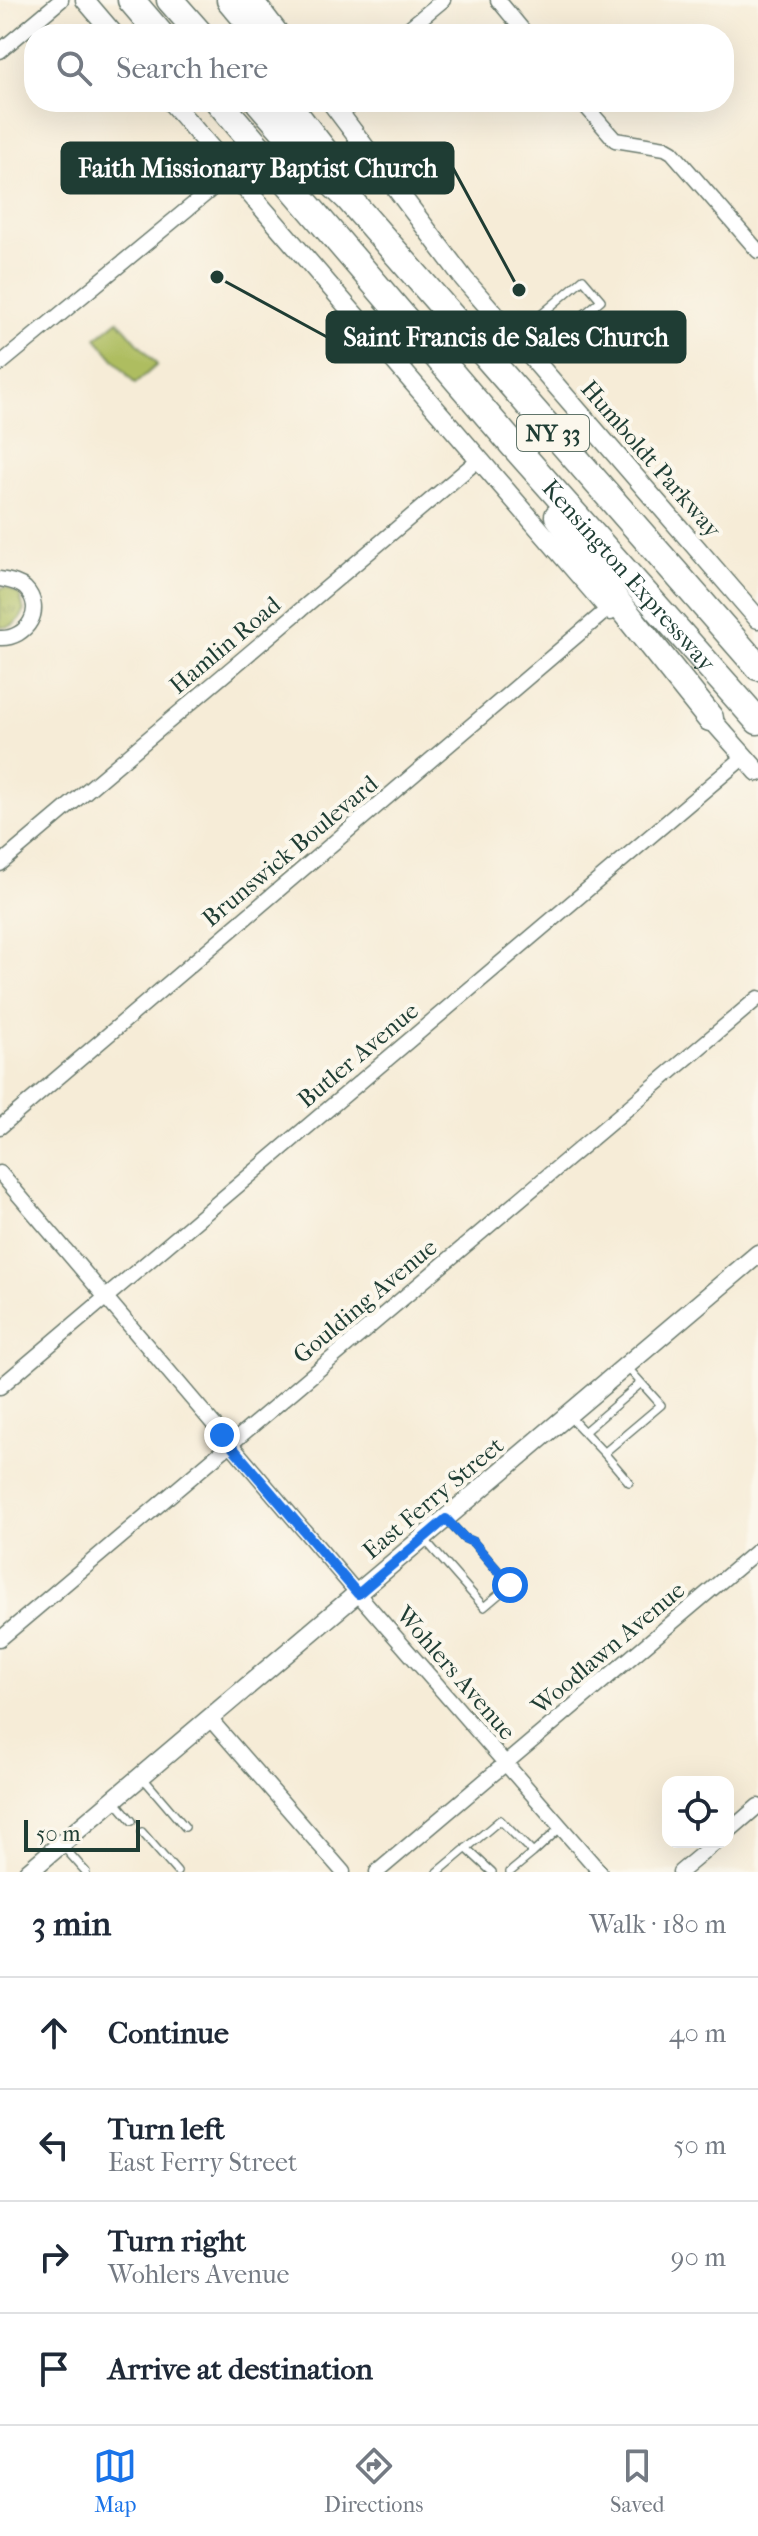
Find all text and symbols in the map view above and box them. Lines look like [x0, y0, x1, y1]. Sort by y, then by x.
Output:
search box [24, 24, 734, 112]
icon: search [52, 46, 96, 90]
text: Search here [116, 51, 268, 86]
callout: Faith Missionary Baptist Church [62, 143, 453, 193]
text: Faith Missionary Baptist Church [77, 153, 438, 184]
callout: Saint Francis de Sales Church [327, 312, 685, 362]
text: Saint Francis de Sales Church [343, 322, 669, 353]
street label: Humboldt Parkway [575, 375, 728, 544]
road number: NY 33 [517, 415, 589, 451]
street label: Kensington Expressway [536, 474, 722, 678]
street label: Hamlin Road [164, 590, 287, 700]
street label: Brunswick Boulevard [197, 769, 384, 932]
street label: Butler Avenue [292, 996, 424, 1114]
street label: Goulding Avenue [288, 1233, 442, 1369]
route end [204, 1417, 240, 1453]
street label: East Ferry Street [357, 1431, 509, 1565]
route start [492, 1567, 528, 1603]
street label: Woodlawn Avenue [525, 1576, 690, 1721]
street label: Wohlers Avenue [390, 1600, 522, 1745]
map controls [662, 1776, 734, 1848]
button: locate [662, 1776, 734, 1848]
scale bar [24, 1816, 140, 1852]
text: 50 m [36, 1821, 81, 1847]
text: 3 min [32, 1904, 111, 1944]
text: Walk · 180 m [589, 1909, 726, 1940]
icon: ahead [32, 2011, 76, 2055]
text: Continue [108, 2016, 229, 2051]
text: 40 m [669, 2018, 726, 2049]
text: Turn left [108, 2112, 225, 2147]
icon: left [32, 2123, 76, 2167]
text: 50 m [673, 2130, 726, 2161]
text: East Ferry Street [108, 2147, 297, 2178]
text: Turn right [108, 2224, 246, 2259]
icon: right [32, 2235, 76, 2279]
text: 90 m [671, 2242, 726, 2273]
text: Wohlers Avenue [108, 2259, 289, 2290]
icon: arrive [32, 2347, 76, 2391]
text: Arrive at destination [108, 2352, 373, 2387]
tab: Map [93, 2444, 137, 2518]
tab: Directions [324, 2444, 423, 2518]
tab: Saved [610, 2444, 665, 2518]

